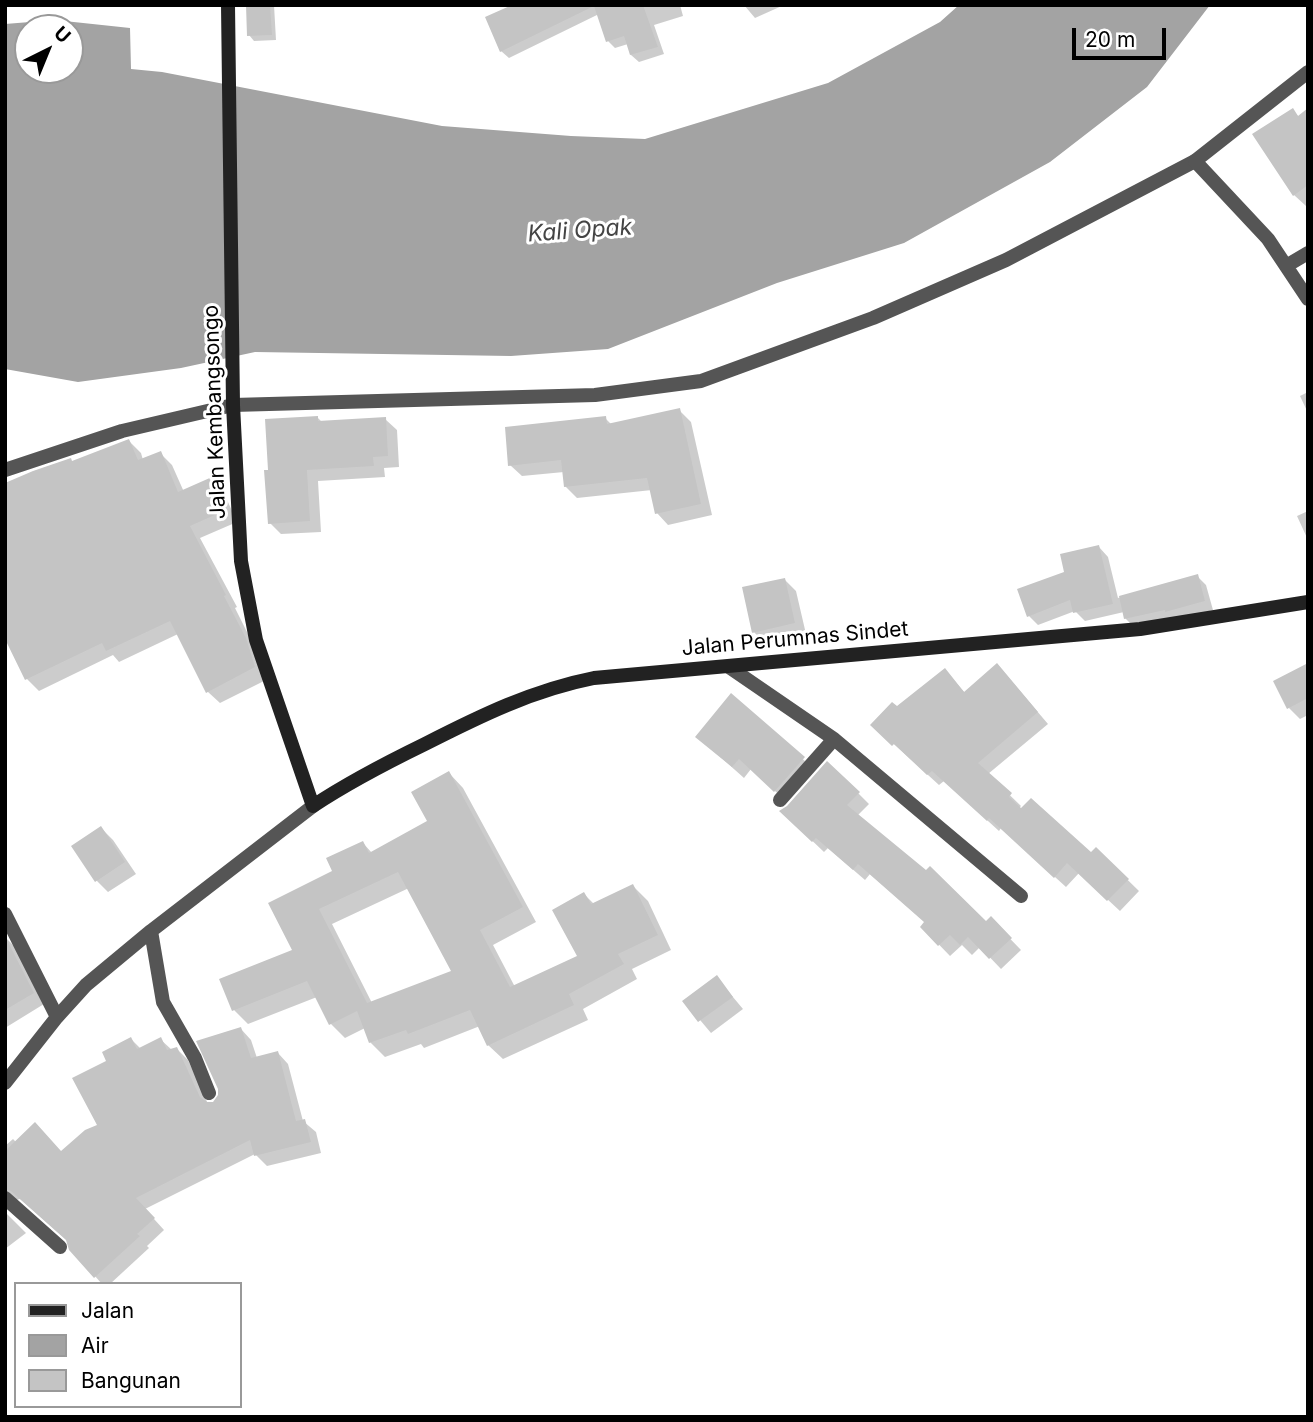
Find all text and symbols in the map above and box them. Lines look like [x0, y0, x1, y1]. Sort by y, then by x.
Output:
north arrow [14, 14, 84, 84]
scale bar [1075, 14, 1170, 58]
text: U [49, 22, 75, 48]
text: 20 m [1085, 27, 1135, 52]
water label: Kali Opak [527, 214, 633, 248]
street label: Jalan Kembangsongo [199, 304, 231, 520]
street label: Jalan Perumnas Sindet [681, 617, 909, 661]
legend [14, 1282, 242, 1408]
text: Jalan [81, 1298, 134, 1323]
text: Air [81, 1333, 109, 1358]
text: Bangunan [81, 1368, 181, 1393]

